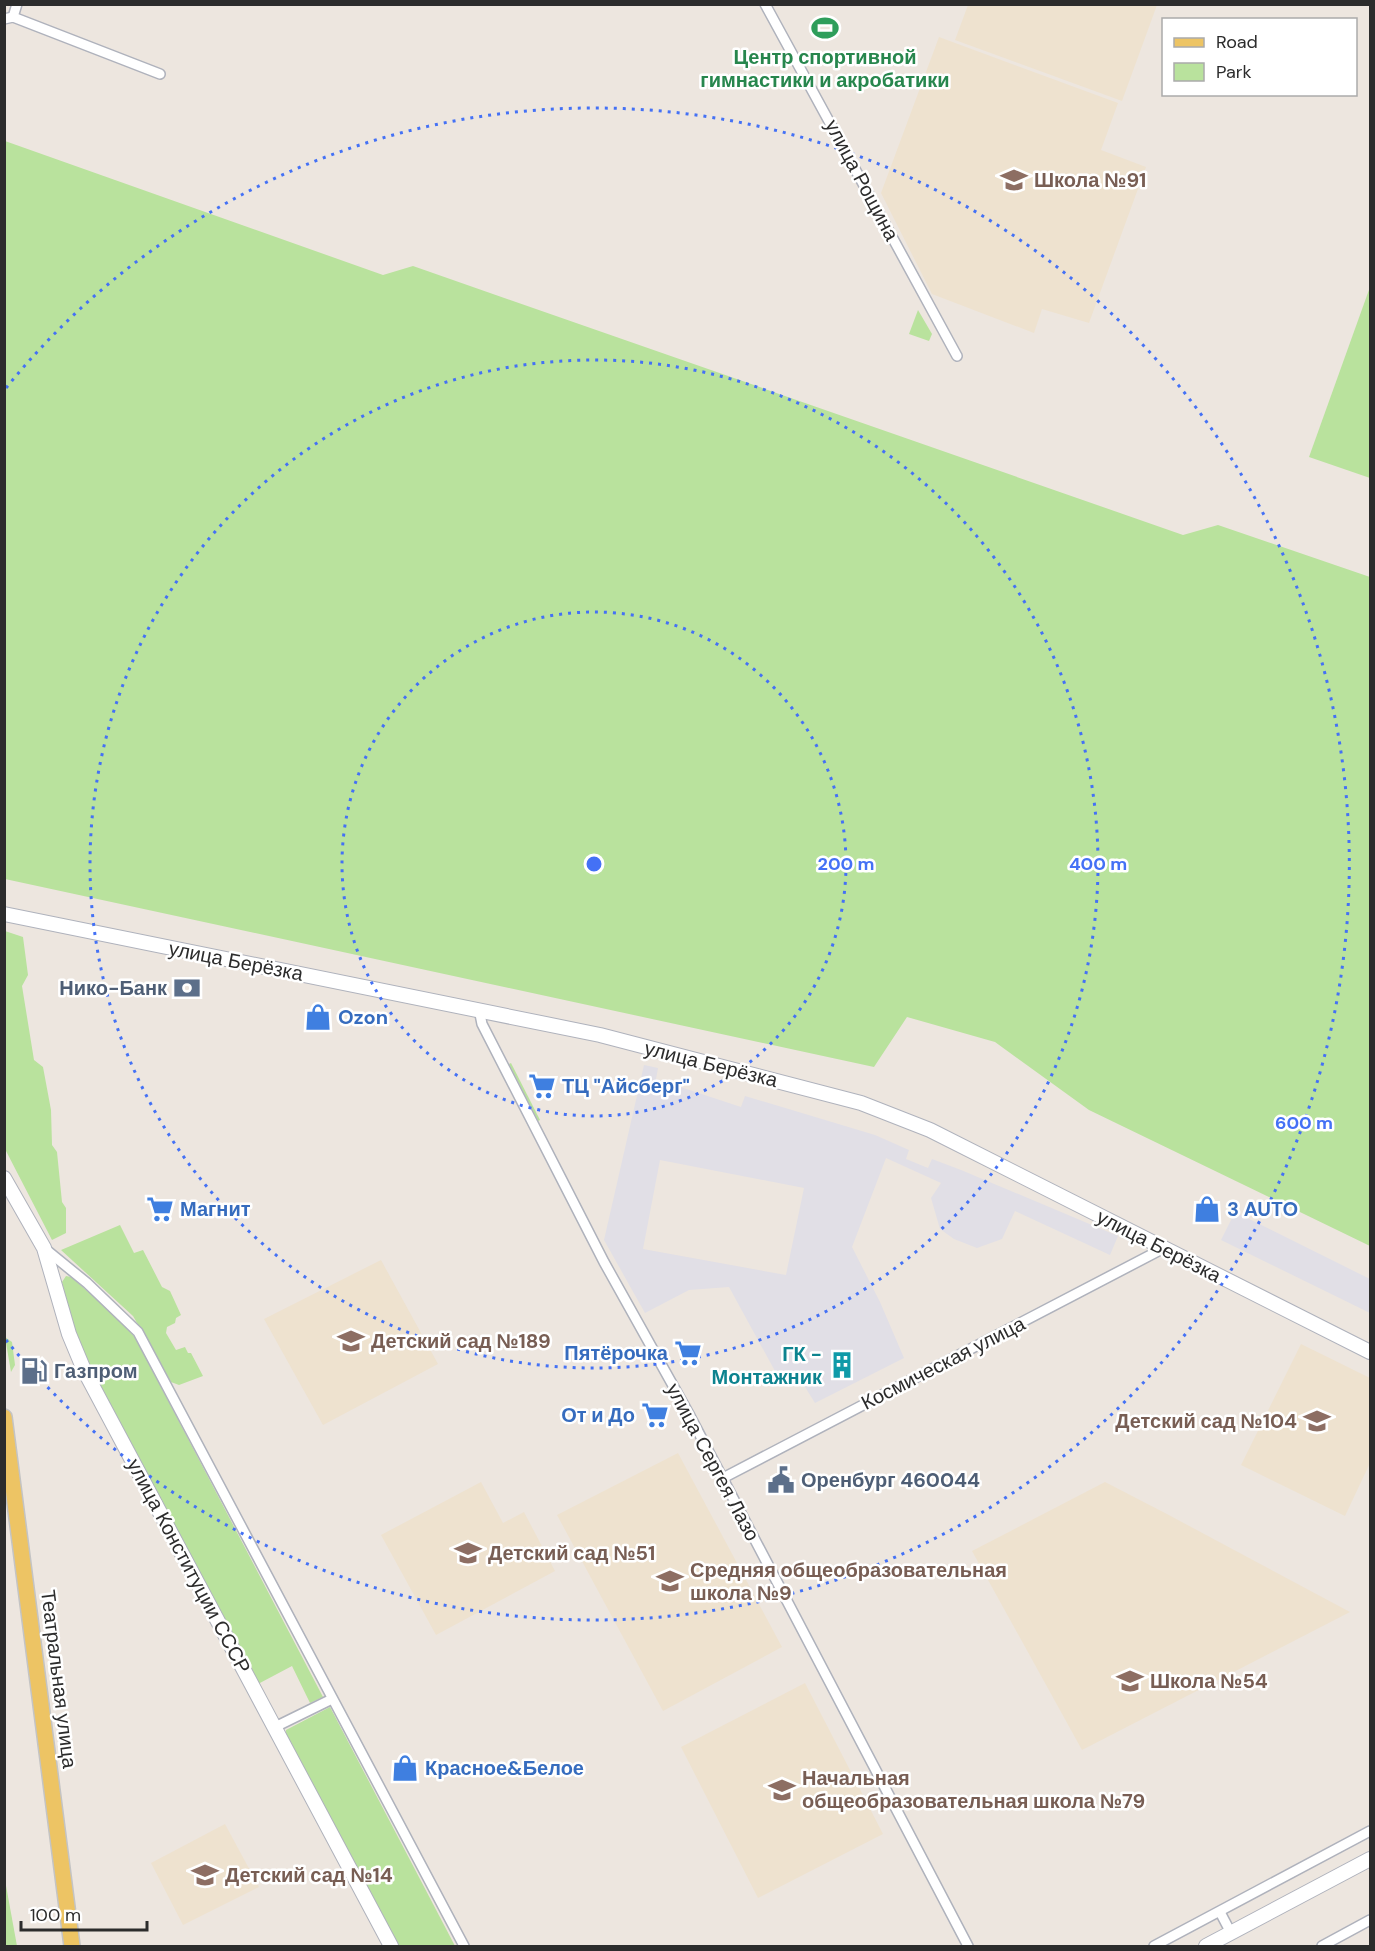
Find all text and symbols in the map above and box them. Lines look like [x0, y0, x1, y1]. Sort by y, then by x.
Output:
sports icon: Центр спортивной гимнастики и акробатики [810, 13, 840, 43]
legend [1162, 18, 1357, 96]
text: Road [1216, 30, 1258, 54]
place label: Центр спортивной гимнастики и акробатики [700, 44, 950, 93]
text: Park [1216, 60, 1252, 84]
street label: улица Рощина [819, 115, 905, 246]
school or university icon: Школа №91 [999, 165, 1029, 195]
place label: Школа №91 [1034, 167, 1146, 193]
text: 200 m [818, 852, 874, 876]
text: 400 m [1069, 852, 1127, 876]
centre of rings [584, 854, 604, 874]
street label: улица Берёзка [167, 935, 306, 987]
bank icon: Нико-Банк [172, 973, 202, 1003]
place label: Нико-Банк [59, 975, 168, 1001]
shop icon: Ozon [303, 1002, 333, 1032]
place label: Ozon [338, 1004, 388, 1030]
street label: улица Берёзка [642, 1035, 781, 1093]
supermarket icon: ТЦ "Айсберг" [527, 1071, 557, 1101]
place label: ТЦ "Айсберг" [562, 1073, 690, 1099]
text: 600 m [1275, 1111, 1333, 1135]
supermarket icon: Магнит [145, 1194, 175, 1224]
shop icon: 3 AUTO [1192, 1194, 1222, 1224]
place label: Магнит [180, 1196, 251, 1222]
place label: 3 AUTO [1227, 1196, 1298, 1222]
street label: улица Берёзка [1092, 1203, 1226, 1289]
street label: Космическая улица [857, 1310, 1030, 1416]
school or university icon: Детский сад №189 [336, 1326, 366, 1356]
place label: Детский сад №189 [371, 1328, 551, 1354]
supermarket icon: Пятёрочка [673, 1338, 703, 1368]
place label: Пятёрочка [564, 1340, 669, 1366]
place label: ГК - Монтажник [712, 1341, 823, 1390]
building icon: ГК - Монтажник [827, 1350, 857, 1380]
fuel station icon: Газпром [19, 1356, 49, 1386]
place label: Газпром [54, 1358, 137, 1384]
street label: улица Сергея Лазо [660, 1379, 766, 1545]
supermarket icon: От и До [640, 1400, 670, 1430]
place label: От и До [561, 1402, 635, 1428]
school or university icon: Детский сад №104 [1302, 1406, 1332, 1436]
place label: Детский сад №104 [1115, 1408, 1297, 1434]
street label: улица Конституции СССР [121, 1454, 257, 1678]
public building icon: Оренбург 460044 [766, 1465, 796, 1495]
place label: Оренбург 460044 [801, 1467, 980, 1493]
school or university icon: Детский сад №51 [453, 1538, 483, 1568]
place label: Детский сад №51 [488, 1540, 655, 1566]
place label: Средняя общеобразовательная школа №9 [690, 1557, 1007, 1606]
school or university icon: Средняя общеобразовательная школа №9 [655, 1566, 685, 1596]
street label: Театральная улица [35, 1588, 83, 1771]
school or university icon: Школа №54 [1115, 1666, 1145, 1696]
place label: Школа №54 [1150, 1668, 1268, 1694]
shop icon: Красное&Белое [390, 1753, 420, 1783]
place label: Красное&Белое [425, 1755, 584, 1781]
place label: Начальная общеобразовательная школа №79 [802, 1765, 1145, 1814]
school or university icon: Начальная общеобразовательная школа №79 [767, 1775, 797, 1805]
school or university icon: Детский сад №14 [190, 1860, 220, 1890]
place label: Детский сад №14 [225, 1862, 393, 1888]
scale bar [21, 1894, 147, 1932]
text: 100 m [30, 1903, 81, 1927]

